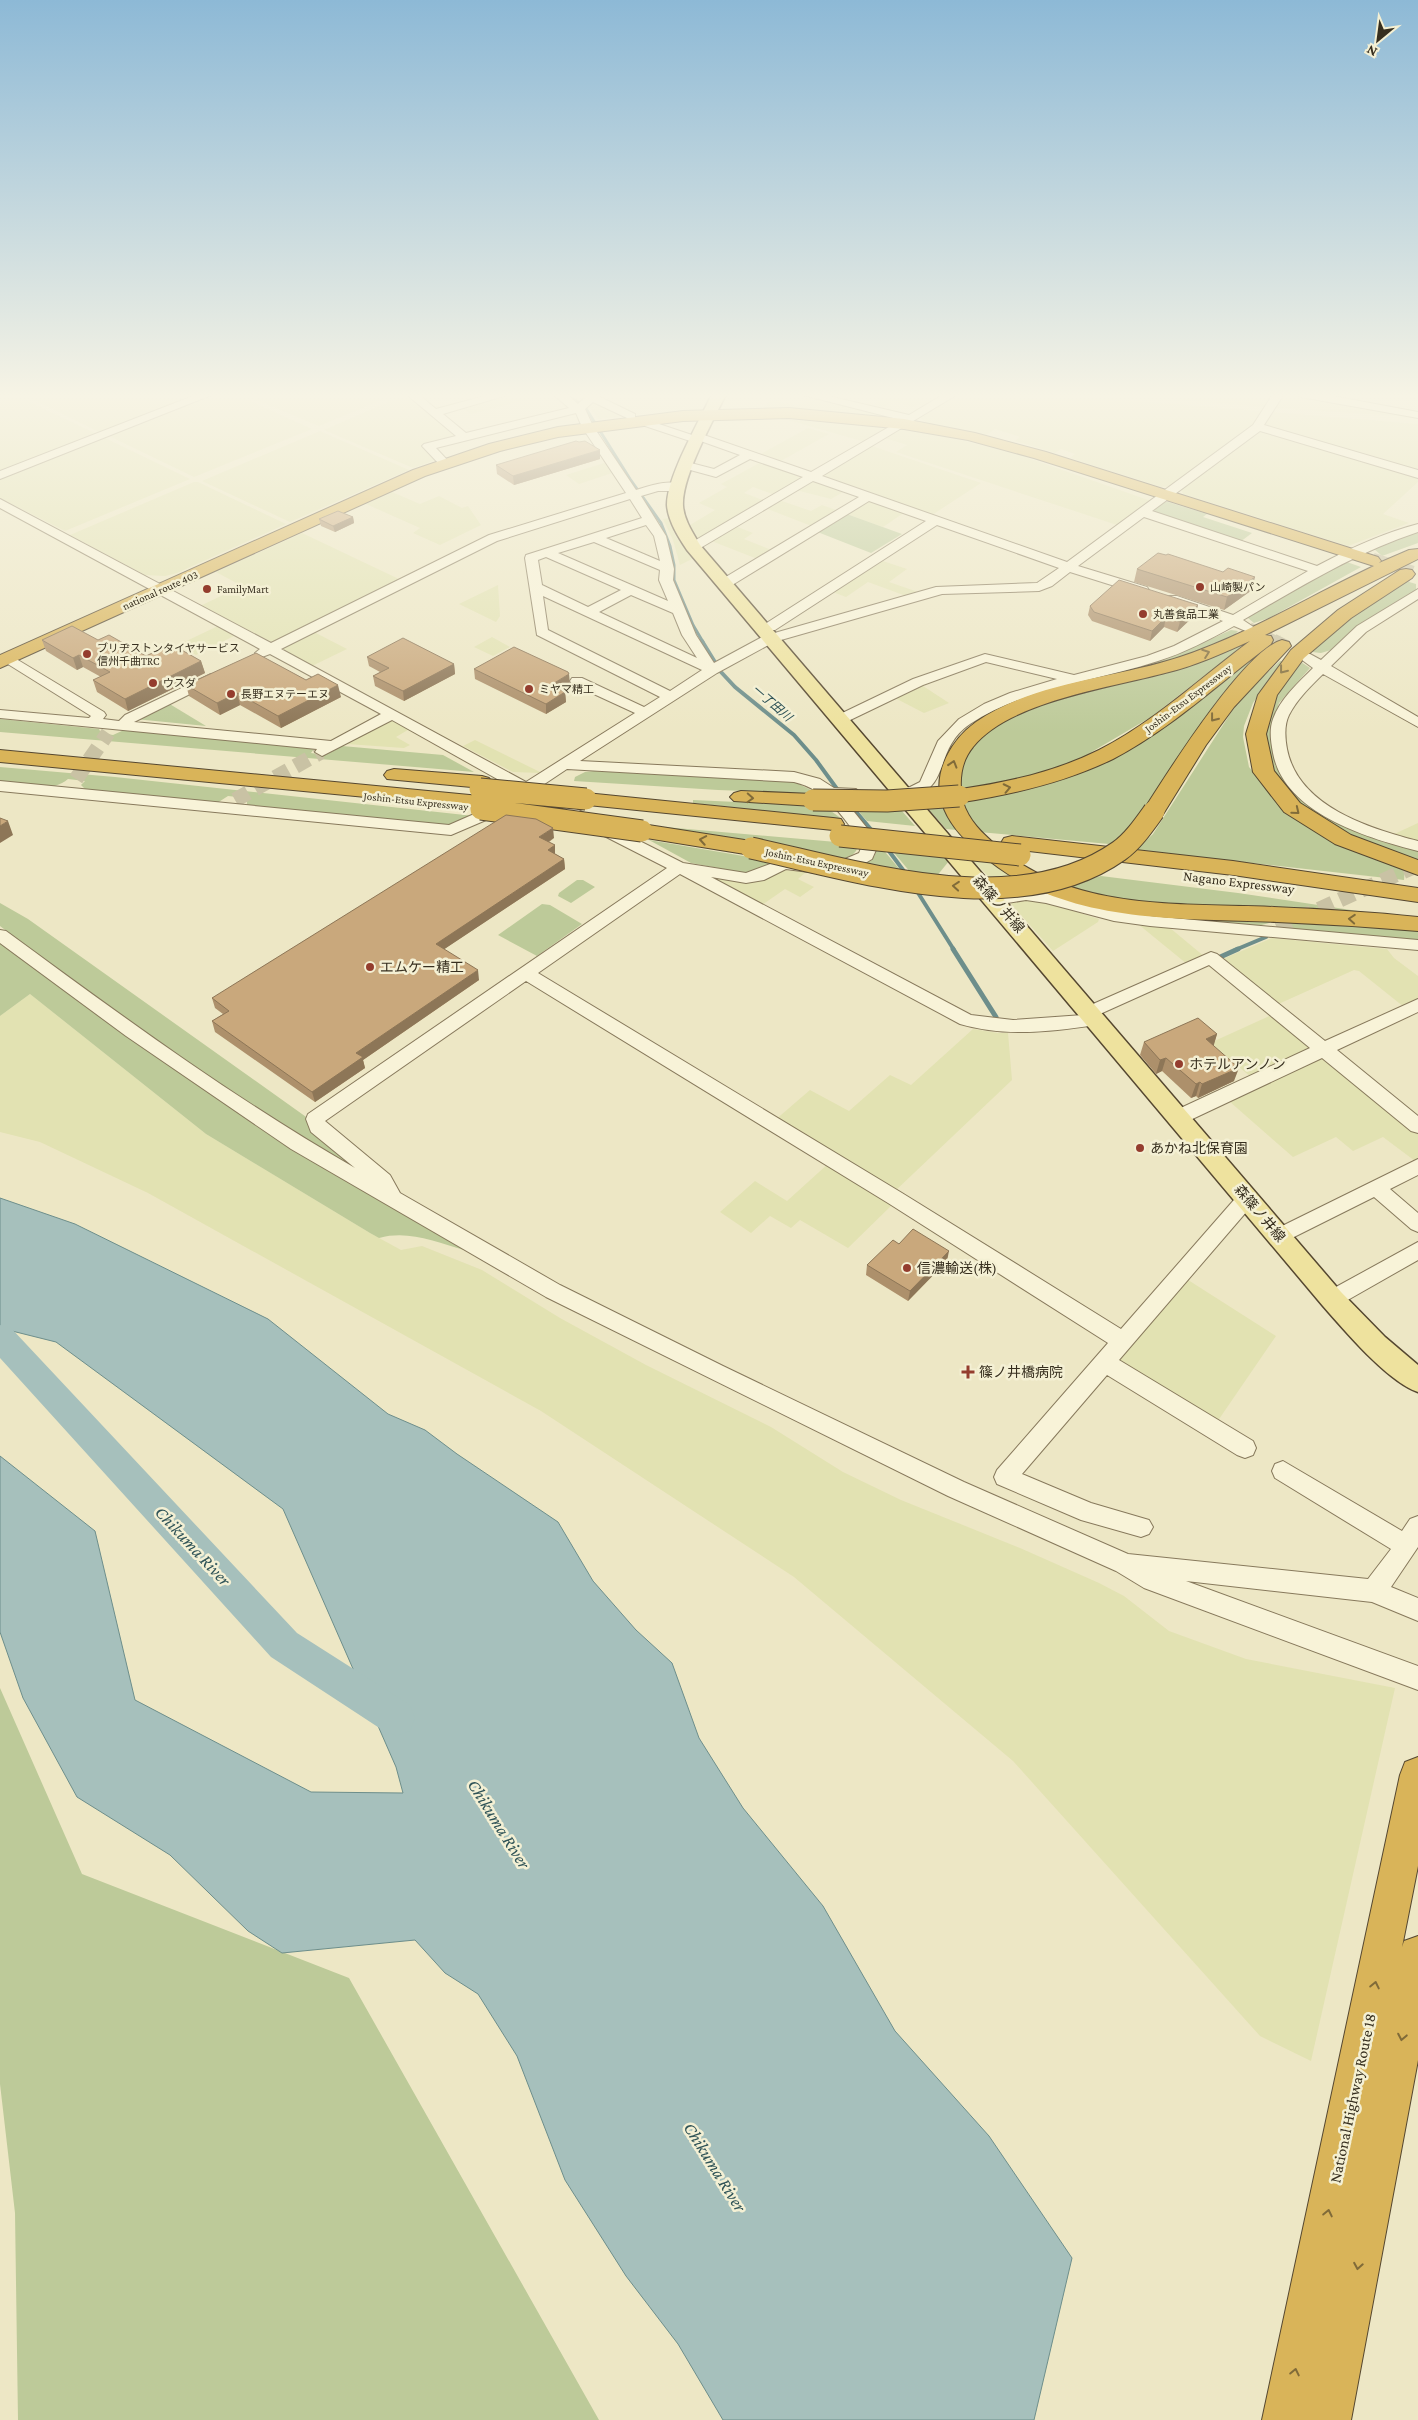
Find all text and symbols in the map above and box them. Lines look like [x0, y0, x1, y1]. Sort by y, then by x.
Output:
north arrow [1353, 15, 1403, 65]
text: N [1363, 42, 1380, 61]
street label: national route 403 [120, 568, 200, 612]
marker: 山崎製パン [1194, 581, 1206, 593]
place label: 山崎製パン [1210, 581, 1266, 593]
marker: FamilyMart [201, 583, 213, 595]
place label: FamilyMart [217, 583, 269, 596]
marker: 丸善食品工業 [1137, 608, 1149, 620]
place label: 丸善食品工業 [1153, 608, 1219, 620]
place label: ブリヂストンタイヤサービス 信州千曲TRC [97, 642, 240, 667]
marker: ブリヂストンタイヤサービス 信州千曲TRC [81, 648, 93, 660]
one-way arrow [1201, 649, 1210, 659]
street label: Joshin-Etsu Expressway [1142, 661, 1235, 736]
one-way arrow [1280, 664, 1288, 673]
marker: ウスダ [147, 677, 159, 689]
place label: ウスダ [163, 677, 196, 689]
water label: 一丁田川 [749, 682, 796, 725]
marker: ミヤマ精工 [523, 683, 535, 695]
place label: ミヤマ精工 [539, 683, 594, 695]
marker: 長野エヌテーエヌ [225, 688, 237, 700]
place label: 長野エヌテーエヌ [241, 688, 329, 700]
one-way arrow [1211, 712, 1219, 721]
one-way arrow [948, 761, 958, 769]
one-way arrow [1003, 784, 1012, 794]
street label: Joshin-Etsu Expressway [362, 789, 470, 814]
one-way arrow [747, 792, 755, 803]
one-way arrow [1291, 805, 1300, 814]
one-way arrow [698, 836, 707, 846]
street label: Joshin-Etsu Expressway [763, 845, 871, 880]
street label: Nagano Expressway [1182, 867, 1296, 897]
street label: 森篠ノ井線 [970, 872, 1028, 936]
one-way arrow [952, 881, 960, 892]
one-way arrow [1348, 913, 1356, 924]
place label: エムケー精工 [380, 959, 464, 975]
marker: エムケー精工 [364, 961, 376, 973]
place label: ホテルアンノン [1189, 1056, 1286, 1072]
marker: ホテルアンノン [1173, 1058, 1185, 1070]
place label: あかね北保育園 [1150, 1140, 1248, 1156]
marker: あかね北保育園 [1134, 1142, 1146, 1154]
street label: 森篠ノ井線 [1231, 1181, 1289, 1245]
place label: 信濃輸送(株) [917, 1260, 997, 1277]
marker: 信濃輸送(株) [901, 1262, 913, 1274]
place label: 篠ノ井橋病院 [979, 1364, 1063, 1380]
marker: 篠ノ井橋病院 [961, 1365, 975, 1379]
water label: Chikuma River [151, 1502, 235, 1590]
water label: Chikuma River [464, 1776, 535, 1873]
one-way arrow [1369, 1981, 1380, 1990]
street label: National Highway Route 18 [1326, 2012, 1380, 2185]
one-way arrow [1397, 2033, 1407, 2042]
water label: Chikuma River [680, 2119, 751, 2216]
one-way arrow [1322, 2209, 1333, 2218]
one-way arrow [1353, 2261, 1363, 2270]
one-way arrow [1289, 2368, 1300, 2377]

